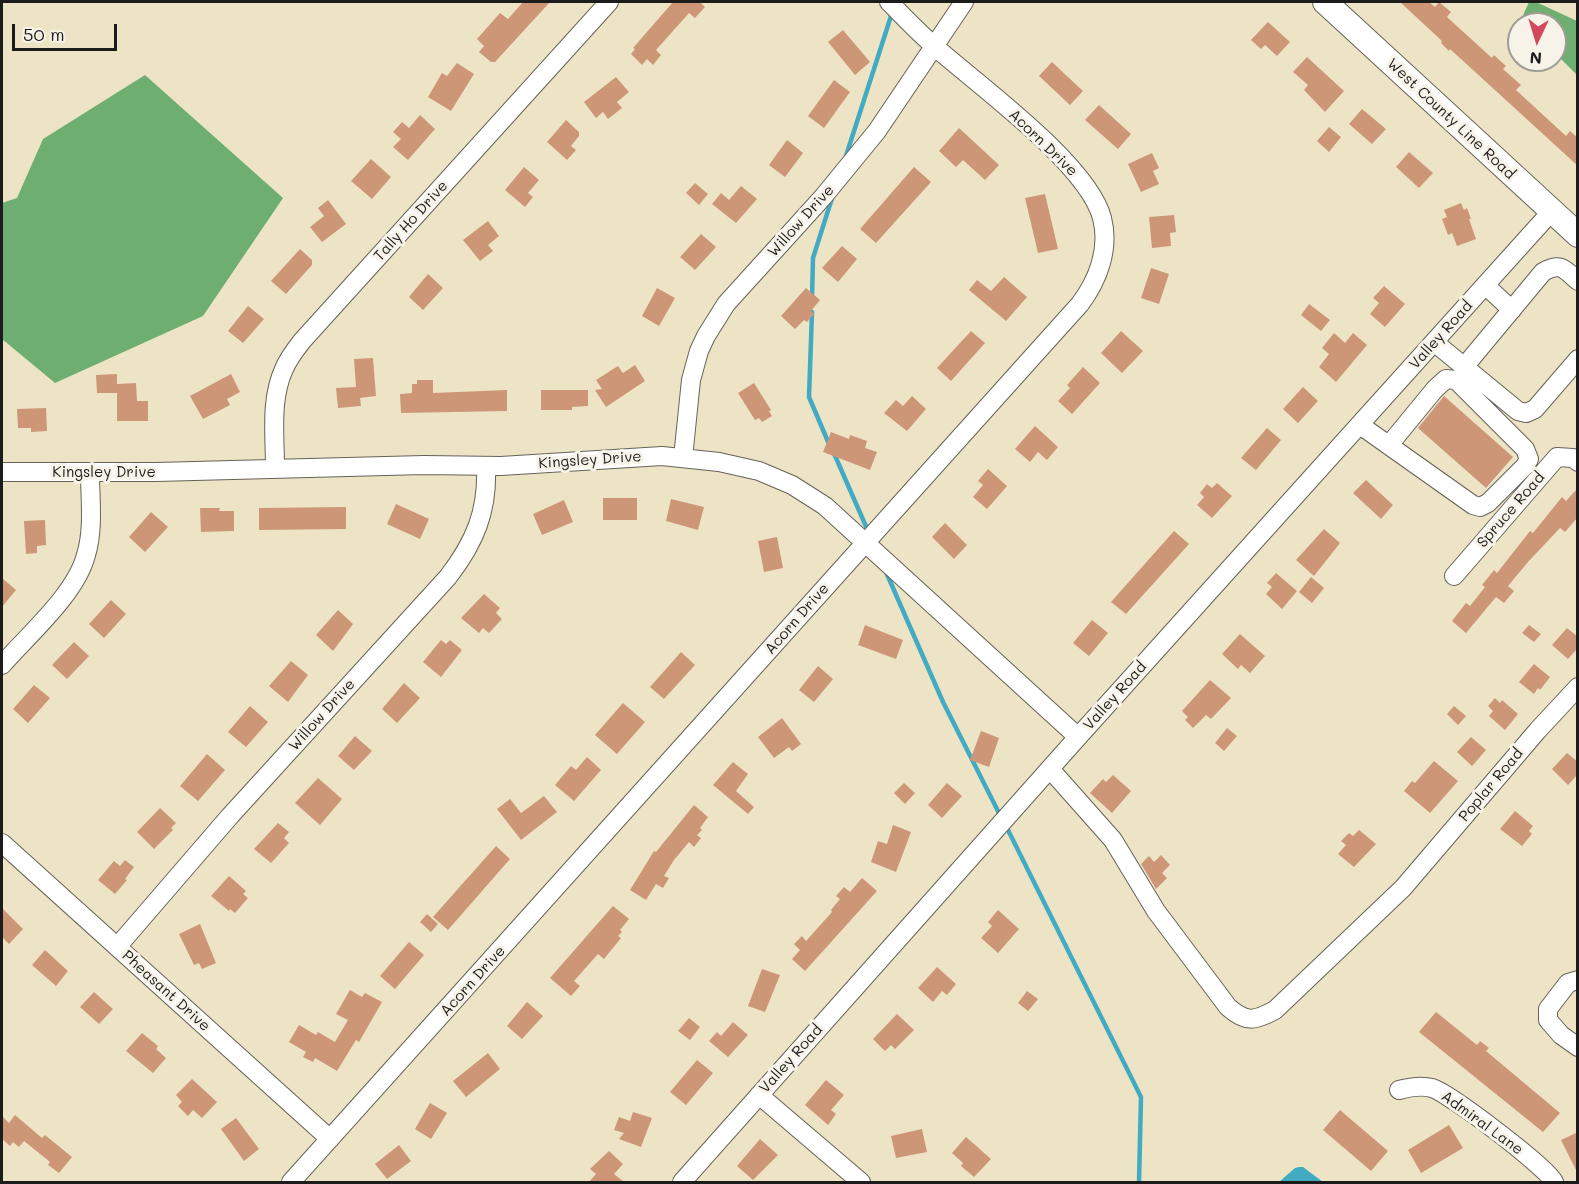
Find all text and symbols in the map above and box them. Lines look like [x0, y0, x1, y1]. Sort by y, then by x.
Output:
scale bar [15, 12, 120, 50]
north arrow [1507, 12, 1567, 72]
text: 50 m [23, 22, 65, 46]
text: N [1529, 48, 1543, 69]
street label: West County Line Road [1383, 55, 1519, 183]
street label: Acorn Drive [1005, 106, 1081, 180]
street label: Tally Ho Drive [370, 177, 452, 265]
street label: Willow Drive [764, 181, 838, 261]
street label: Valley Road [1406, 297, 1476, 373]
street label: Kingsley Drive [538, 447, 642, 473]
street label: Kingsley Drive [52, 463, 156, 481]
street label: Spruce Road [1473, 469, 1549, 551]
street label: Acorn Drive [761, 580, 833, 658]
street label: Valley Road [1080, 658, 1150, 734]
street label: Willow Drive [285, 675, 359, 755]
street label: Poplar Road [1455, 745, 1527, 825]
street label: Acorn Drive [437, 942, 509, 1020]
street label: Pheasant Drive [118, 947, 214, 1035]
street label: Valley Road [756, 1021, 826, 1097]
street label: Admiral Lane [1438, 1087, 1526, 1159]

